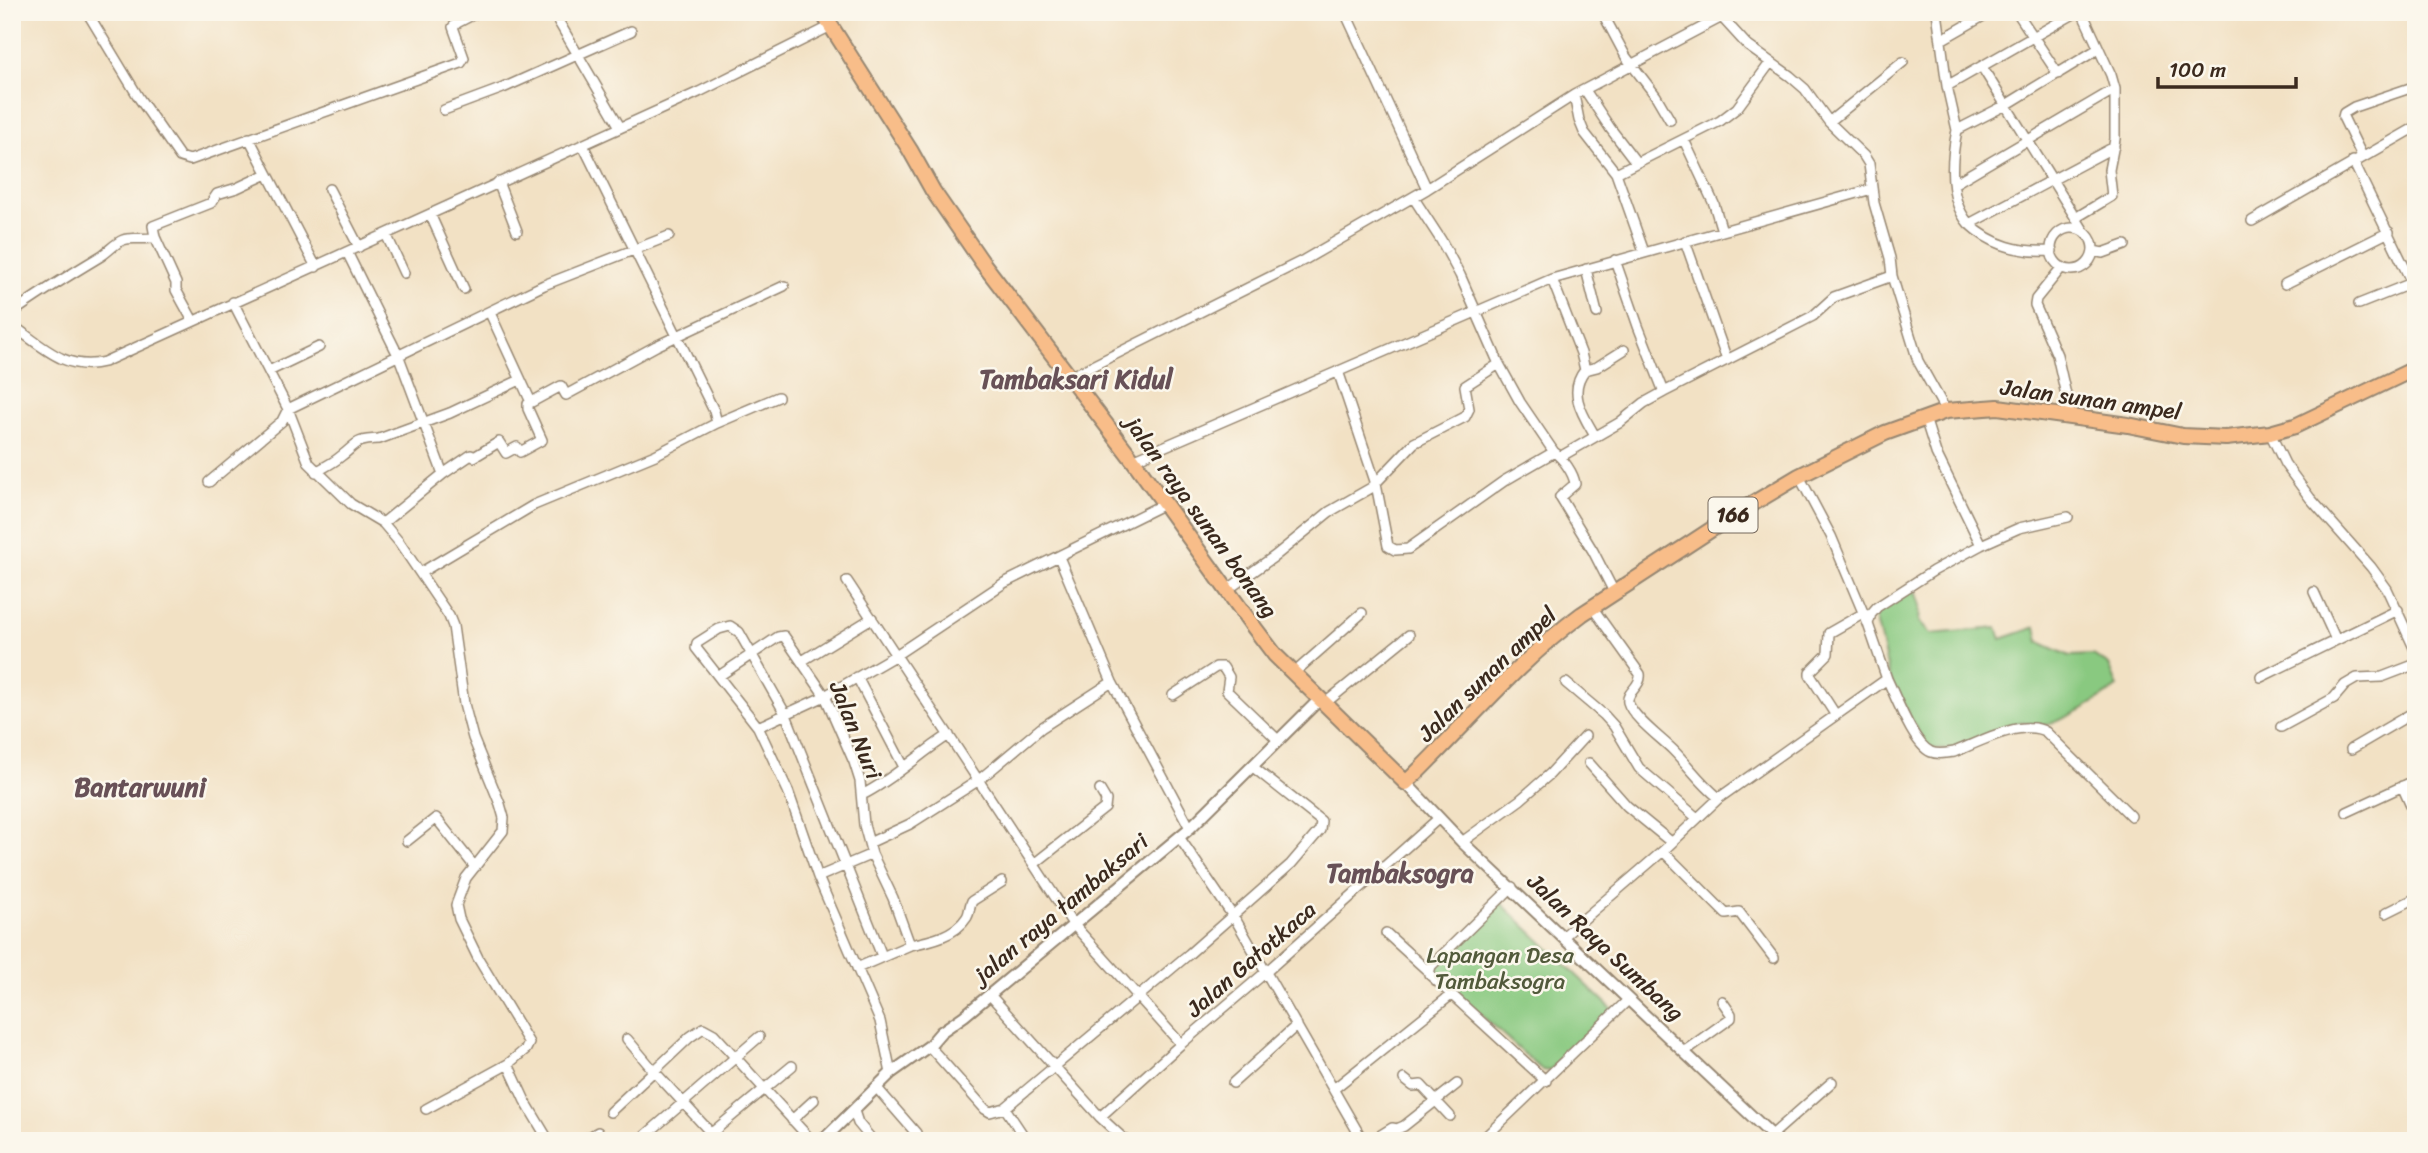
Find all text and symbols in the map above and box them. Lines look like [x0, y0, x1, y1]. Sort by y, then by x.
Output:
scale bar [2158, 46, 2297, 90]
text: 100 m [2169, 51, 2226, 89]
district label: Tambaksari Kidul [979, 356, 1174, 402]
street label: Jalan sunan ampel [1997, 366, 2184, 433]
street label: jalan raya sunan bonang [1111, 403, 1289, 627]
road number: 166 [1708, 498, 1758, 532]
street label: Jalan sunan ampel [1407, 596, 1567, 753]
street label: Jalan Nuri [817, 674, 894, 786]
district label: Bantarwuni [74, 764, 208, 810]
street label: jalan raya tambaksari [961, 822, 1159, 998]
district label: Tambaksogra [1326, 850, 1474, 896]
street label: Jalan Raya Sumbang [1516, 862, 1694, 1032]
street label: Jalan Gatotkaca [1176, 890, 1326, 1029]
park label: Lapangan Desa Tambaksogra [1426, 935, 1574, 1002]

